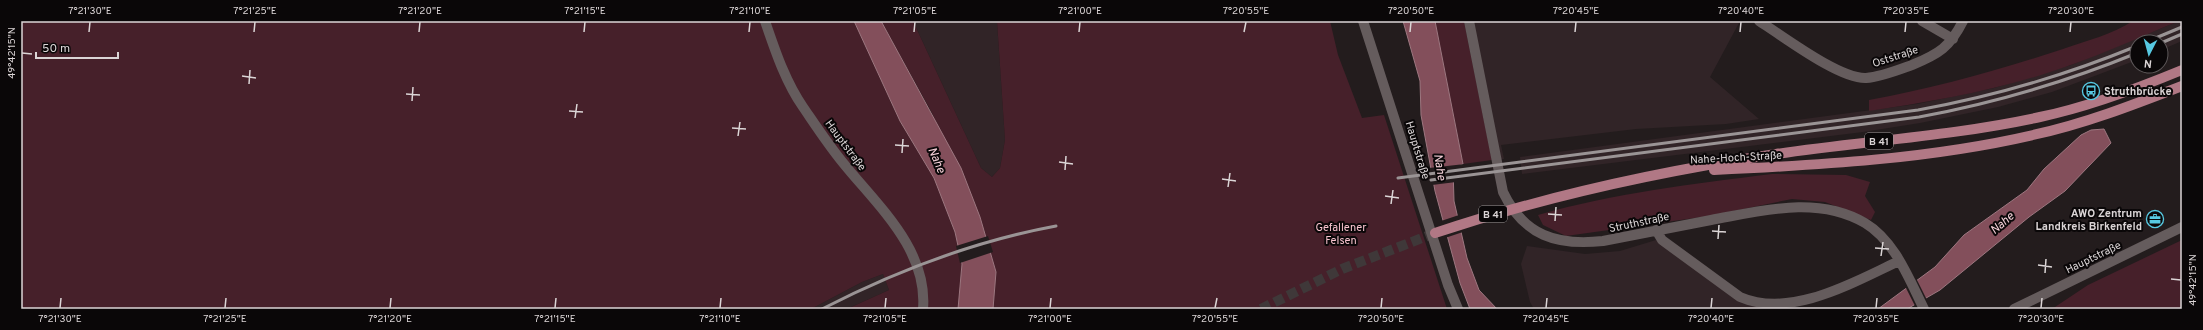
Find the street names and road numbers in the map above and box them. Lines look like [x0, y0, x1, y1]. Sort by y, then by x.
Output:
street label: Oststraße [1871, 43, 1920, 71]
street label: Hauptstraße [821, 117, 869, 174]
street label: Hauptstraße [1402, 119, 1433, 181]
road number: B 41 [1865, 133, 1893, 149]
street label: Nahe-Hoch-Straße [1690, 149, 1782, 167]
road number: B 41 [1479, 206, 1507, 222]
street label: Struthstraße [1608, 210, 1671, 236]
street label: Hauptstraße [2063, 238, 2124, 277]

